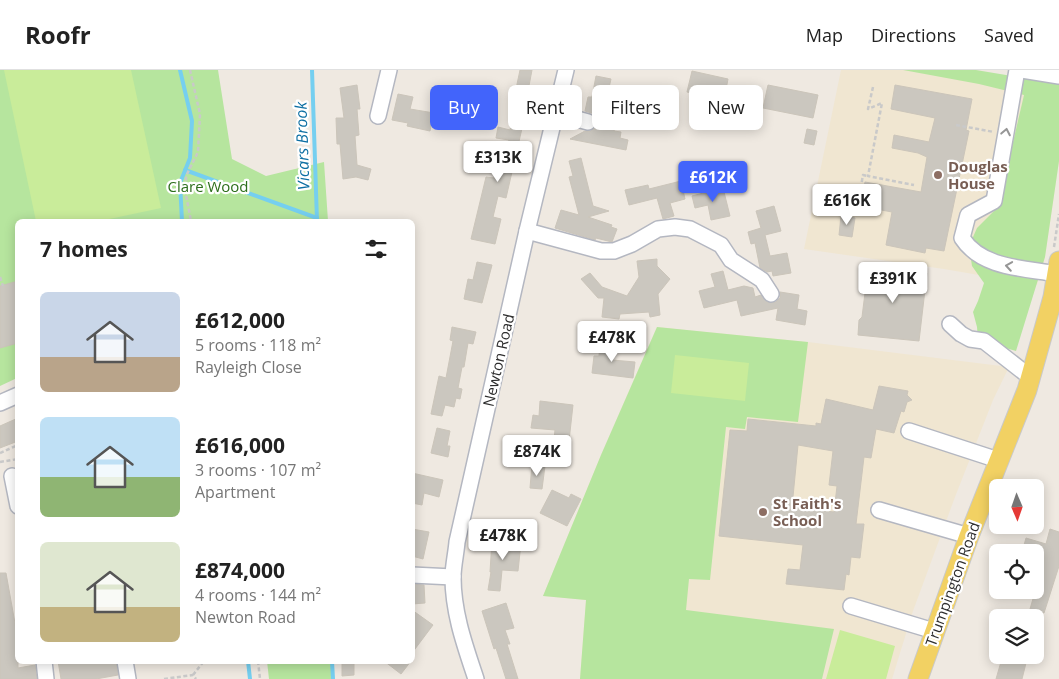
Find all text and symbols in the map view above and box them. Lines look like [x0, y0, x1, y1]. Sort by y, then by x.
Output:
text: Roofr [25, 18, 91, 51]
text: Map [806, 23, 843, 47]
text: Directions [871, 23, 956, 47]
text: Saved [984, 23, 1034, 47]
chip: Buy [430, 85, 498, 130]
chip: Rent [508, 85, 582, 130]
chip: Filters [592, 85, 679, 130]
chip: New [689, 85, 763, 130]
water label: Vicars Brook [289, 100, 315, 190]
one-way arrow [1000, 128, 1010, 136]
pin: £313K [463, 140, 533, 183]
text: £313K [474, 146, 522, 168]
place label: Douglas House [948, 156, 1008, 193]
pin: £612K [678, 160, 748, 203]
text: £612K [689, 166, 737, 188]
marker: Douglas House [932, 169, 944, 181]
park label: Clare Wood [167, 176, 249, 196]
pin: £616K [812, 184, 882, 226]
text: £616K [823, 189, 871, 211]
text: 7 homes [40, 235, 128, 263]
icon: filters [362, 235, 390, 263]
one-way arrow [1005, 261, 1013, 271]
pin: £391K [858, 262, 928, 304]
text: £391K [869, 267, 917, 289]
text: £612,000 [195, 306, 285, 334]
icon: home [80, 312, 140, 372]
street label: Newton Road [478, 312, 518, 408]
pin: £478K [577, 320, 647, 363]
text: £478K [588, 326, 636, 348]
text: 5 rooms · 118 m² [195, 334, 321, 356]
text: Rayleigh Close [195, 356, 302, 378]
text: £616,000 [195, 431, 285, 459]
pin: £874K [502, 434, 572, 477]
icon: home [80, 437, 140, 497]
text: £874K [513, 440, 561, 462]
text: 3 rooms · 107 m² [195, 459, 321, 481]
north arrow [989, 479, 1044, 534]
map controls [989, 479, 1044, 664]
text: Apartment [195, 481, 275, 503]
place label: St Faith's School [773, 493, 841, 530]
marker: St Faith's School [757, 506, 769, 518]
pin: £478K [468, 518, 538, 561]
street label: Trumpington Road [920, 519, 984, 649]
text: £478K [479, 524, 527, 546]
button: locate [989, 544, 1044, 599]
text: £874,000 [195, 556, 285, 584]
icon: home [80, 562, 140, 622]
text: 4 rooms · 144 m² [195, 584, 321, 606]
text: Newton Road [195, 606, 296, 628]
button: layers [989, 609, 1044, 664]

